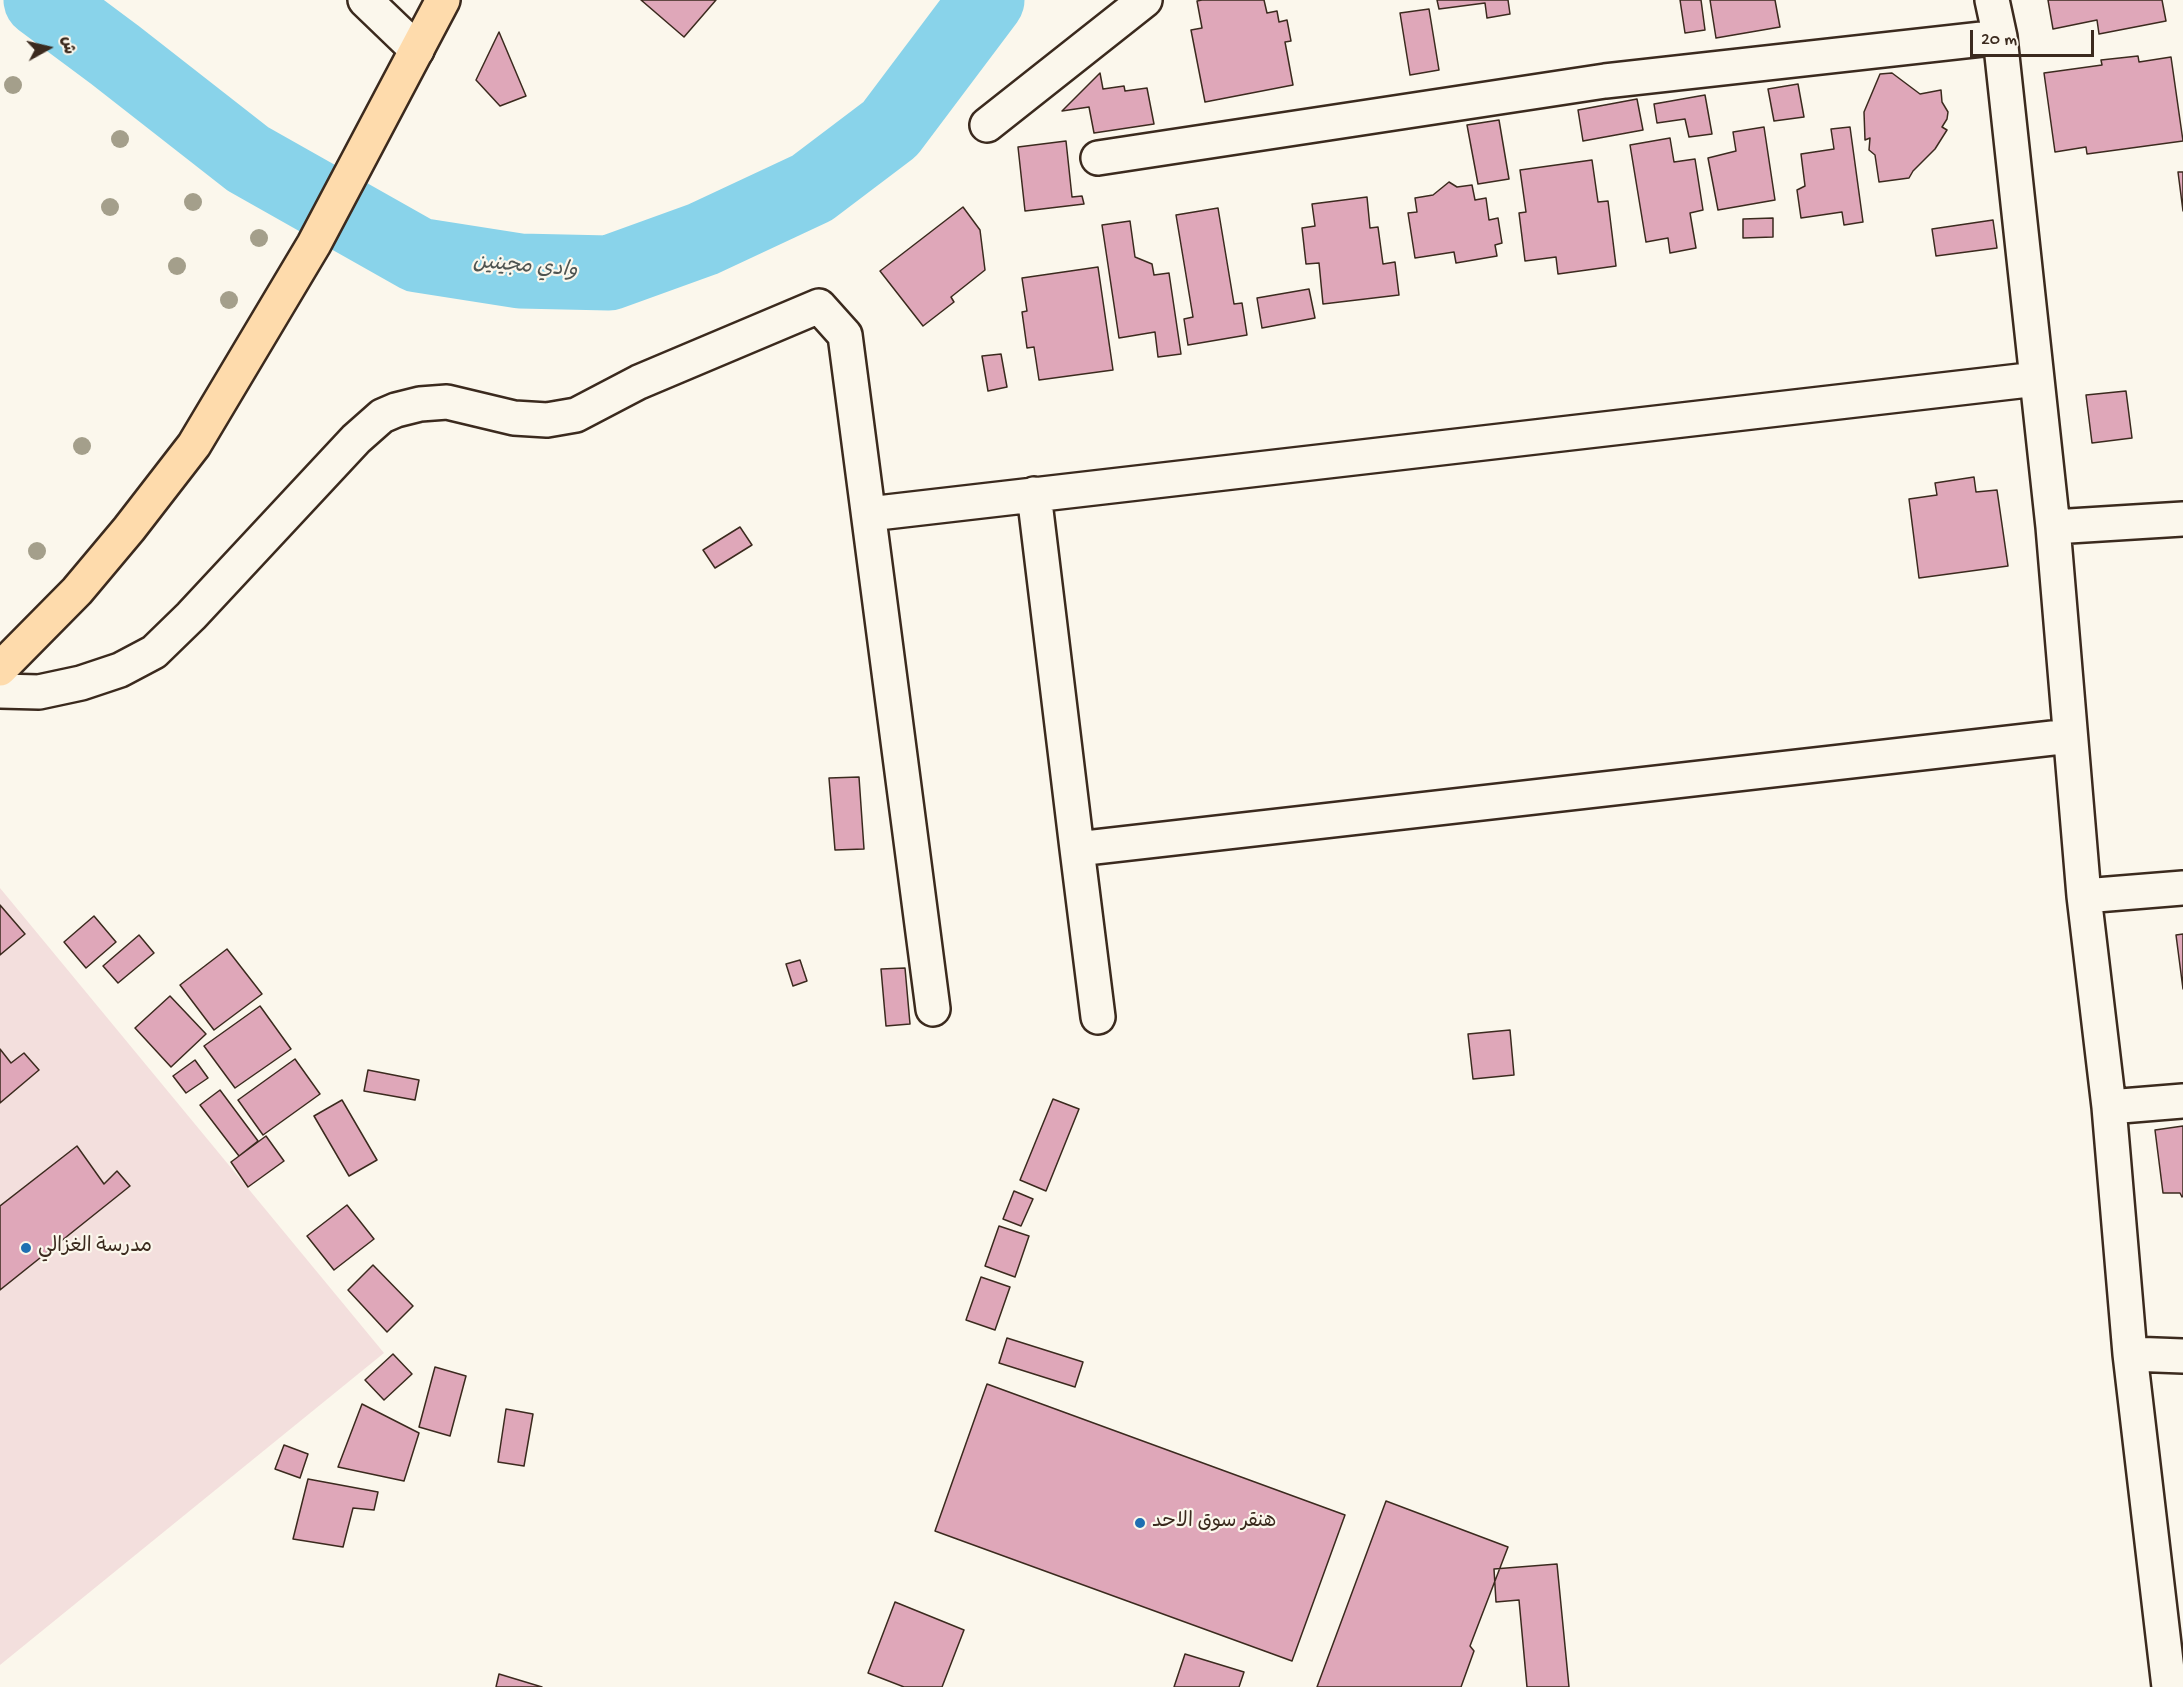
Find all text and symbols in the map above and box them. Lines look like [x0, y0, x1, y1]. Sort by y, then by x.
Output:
north arrow [18, 18, 78, 78]
scale bar [1973, 18, 2098, 56]
text: 20 m [1981, 30, 2017, 51]
text: ش [56, 35, 77, 55]
water label: وادي مجينين [472, 251, 578, 285]
place label: مدرسة الغزالي [38, 1236, 152, 1260]
marker: مدرسة الغزالي [19, 1241, 33, 1255]
place label: هنقر سوق الاحد [1152, 1511, 1276, 1535]
marker: هنقر سوق الاحد [1133, 1516, 1147, 1530]

